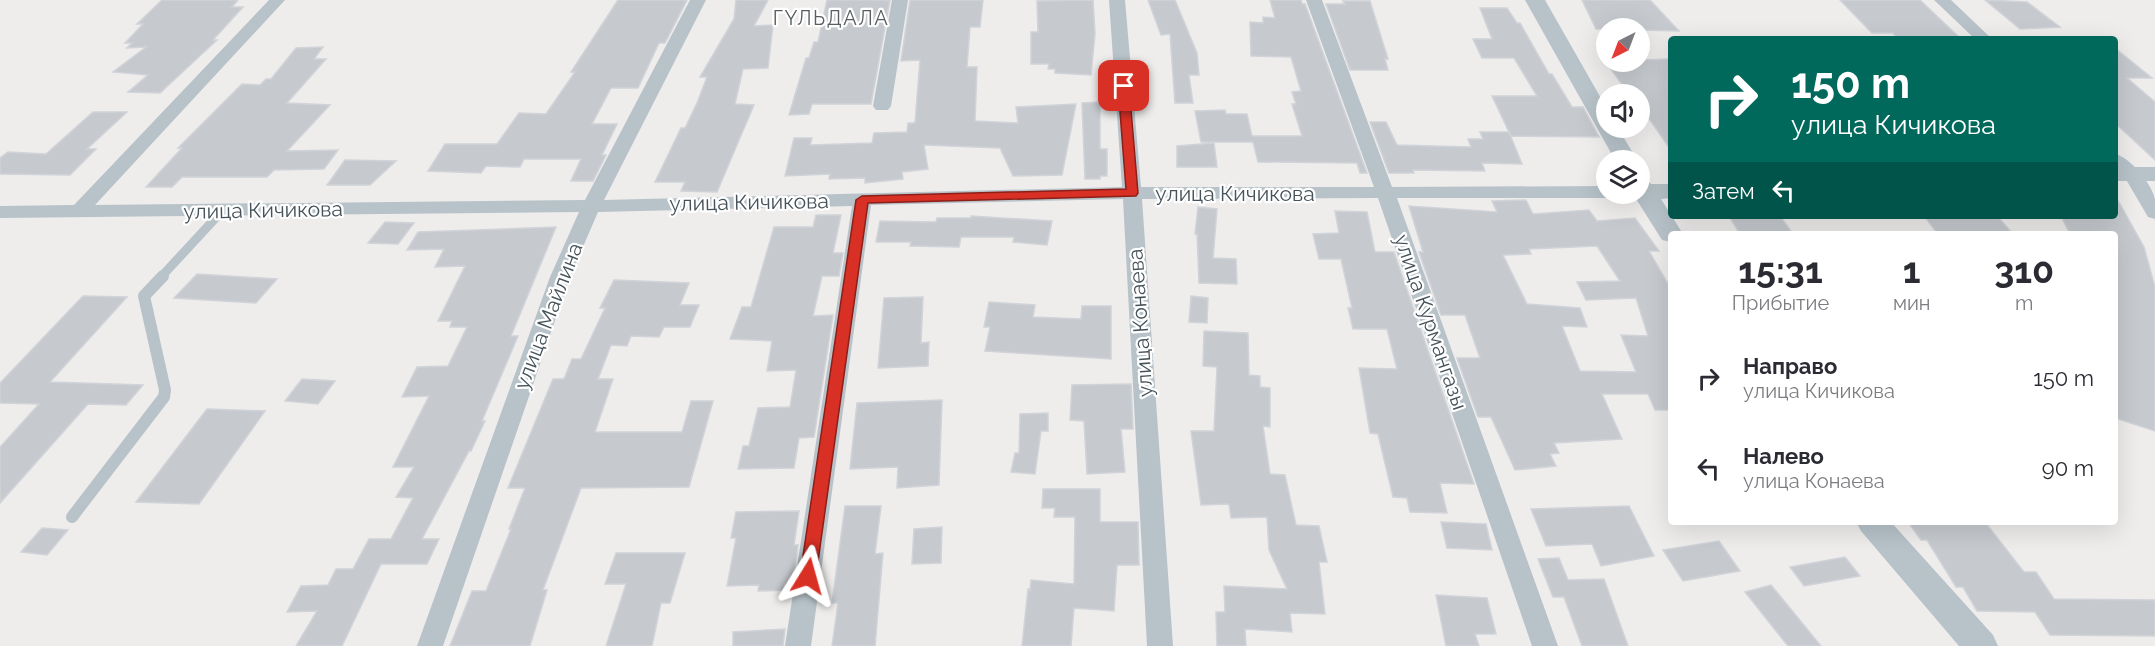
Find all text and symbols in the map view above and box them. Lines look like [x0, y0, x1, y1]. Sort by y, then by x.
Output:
district label: ГҮЛЬДАЛА [773, 6, 889, 30]
north arrow [1596, 18, 1650, 72]
map controls [1596, 18, 1650, 204]
text: 150 m [1791, 59, 1910, 108]
pin [1098, 60, 1149, 111]
icon: right [1692, 60, 1770, 138]
icon: arrive [1107, 69, 1140, 102]
button: sound [1596, 84, 1650, 138]
text: улица Кичикова [1791, 109, 1996, 140]
button: layers [1596, 150, 1650, 204]
icon: left [1767, 174, 1800, 207]
text: Затем [1692, 178, 1755, 204]
street label: улица Кичикова [1155, 181, 1315, 206]
street label: улица Кичикова [669, 188, 829, 216]
street label: улица Кичикова [183, 196, 343, 224]
street label: улица Курмангазы [1389, 231, 1473, 413]
street label: улица Майлина [509, 239, 587, 393]
street label: улица Конаева [1122, 248, 1158, 398]
text: 15:31 [1738, 249, 1823, 291]
text: 1 [1903, 249, 1921, 291]
text: 310 [1994, 249, 2054, 291]
text: Прибытие [1732, 291, 1829, 315]
text: мин [1893, 291, 1930, 315]
text: m [2015, 291, 2033, 315]
text: Направо [1743, 353, 1837, 379]
icon: right [1692, 362, 1725, 395]
text: 150 m [2033, 365, 2094, 391]
text: улица Кичикова [1743, 379, 1895, 403]
text: Налево [1743, 443, 1824, 469]
icon: left [1692, 452, 1725, 485]
text: 90 m [2042, 455, 2094, 481]
text: улица Конаева [1743, 469, 1885, 493]
position arrow [776, 544, 840, 608]

